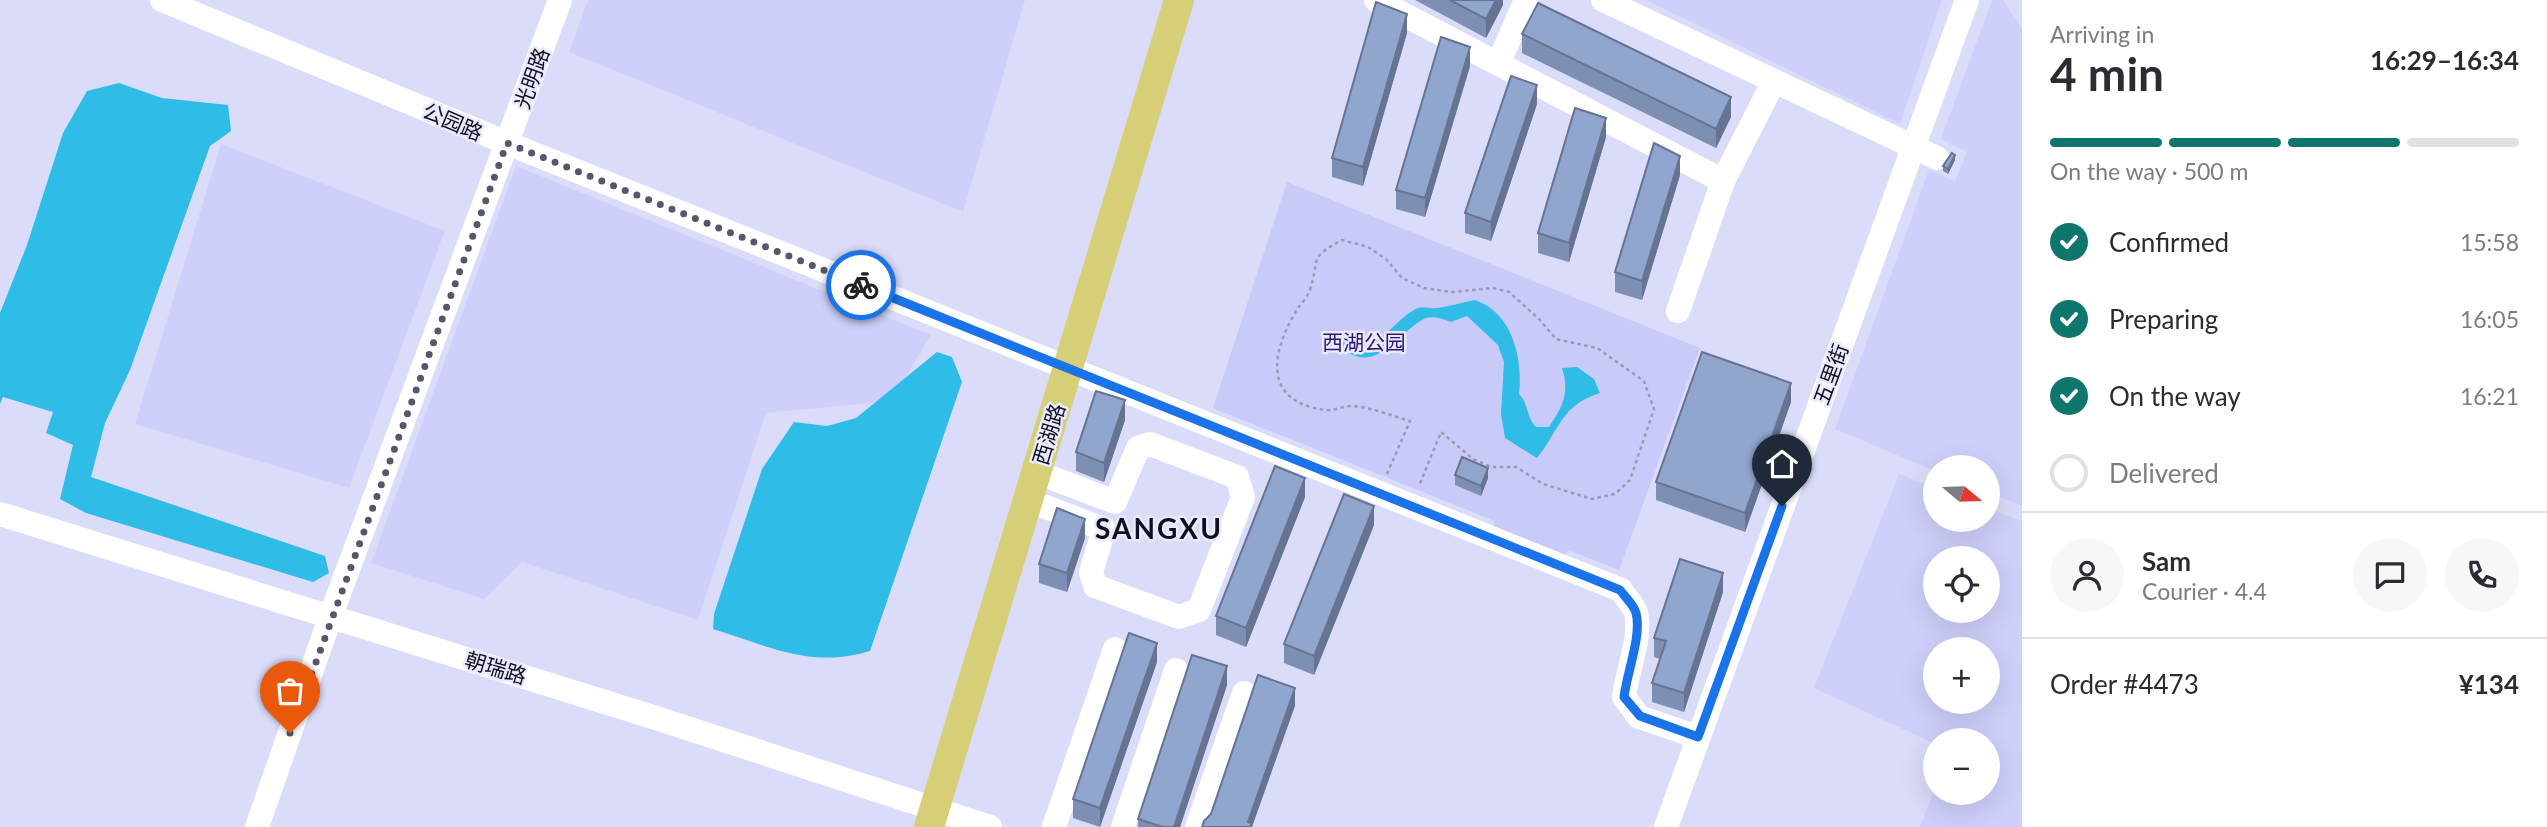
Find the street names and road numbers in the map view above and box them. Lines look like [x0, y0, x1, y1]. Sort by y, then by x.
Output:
street label: 光明路 [508, 44, 554, 112]
street label: 公园路 [419, 97, 487, 145]
street label: 五里街 [1807, 340, 1853, 408]
street label: 西湖路 [1027, 400, 1069, 468]
street label: 朝瑞路 [462, 646, 530, 688]

